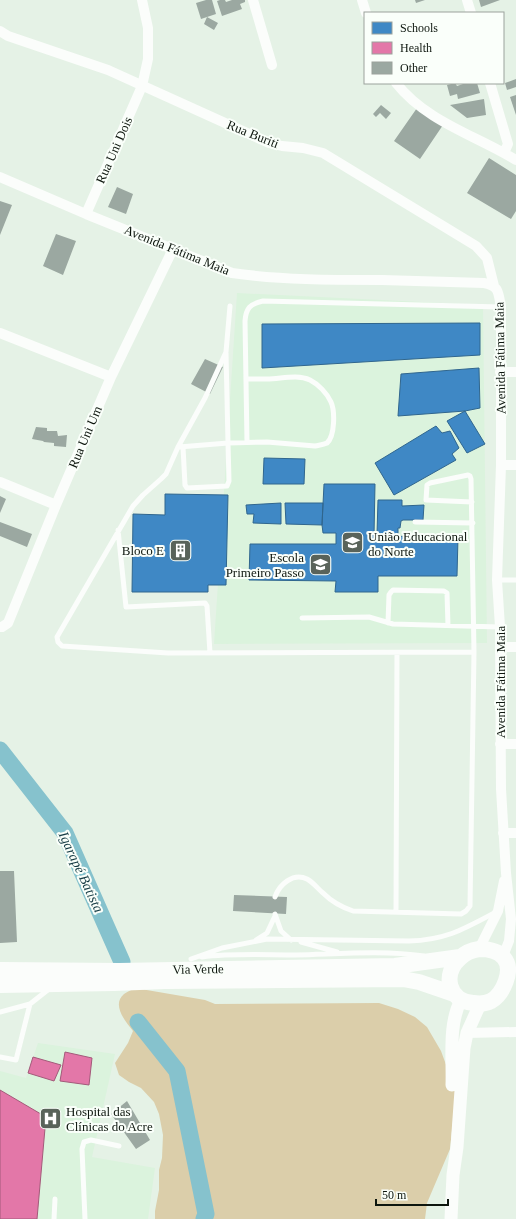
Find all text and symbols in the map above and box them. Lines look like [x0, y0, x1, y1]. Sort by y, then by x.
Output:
legend [364, 12, 504, 84]
text: Schools [400, 21, 438, 35]
text: Health [400, 41, 432, 55]
text: Other [400, 61, 427, 75]
street label: Rua Uni Dois [93, 114, 135, 186]
street label: Rua Buriti [225, 117, 281, 151]
street label: Avenida Fátima Maia [122, 222, 232, 278]
street label: Avenida Fátima Maia [492, 301, 508, 414]
street label: Rua Uni Um [65, 403, 105, 471]
place label: União Educacional do Norte [368, 529, 468, 559]
school or university icon: União Educacional do Norte [340, 530, 366, 556]
building icon: Bloco E [167, 537, 193, 563]
place label: Bloco E [122, 543, 164, 558]
place label: Escola Primeiro Passo [226, 550, 304, 580]
school or university icon: Escola Primeiro Passo [307, 551, 333, 577]
street label: Avenida Fátima Maia [493, 626, 508, 738]
water label: Igarapé Batista [55, 828, 106, 915]
street label: Via Verde [172, 961, 224, 977]
place label: Hospital das Clínicas do Acre [66, 1104, 153, 1134]
hospital icon: Hospital das Clínicas do Acre [37, 1105, 63, 1131]
scale bar [376, 1181, 448, 1207]
text: 50 m [382, 1188, 407, 1202]

